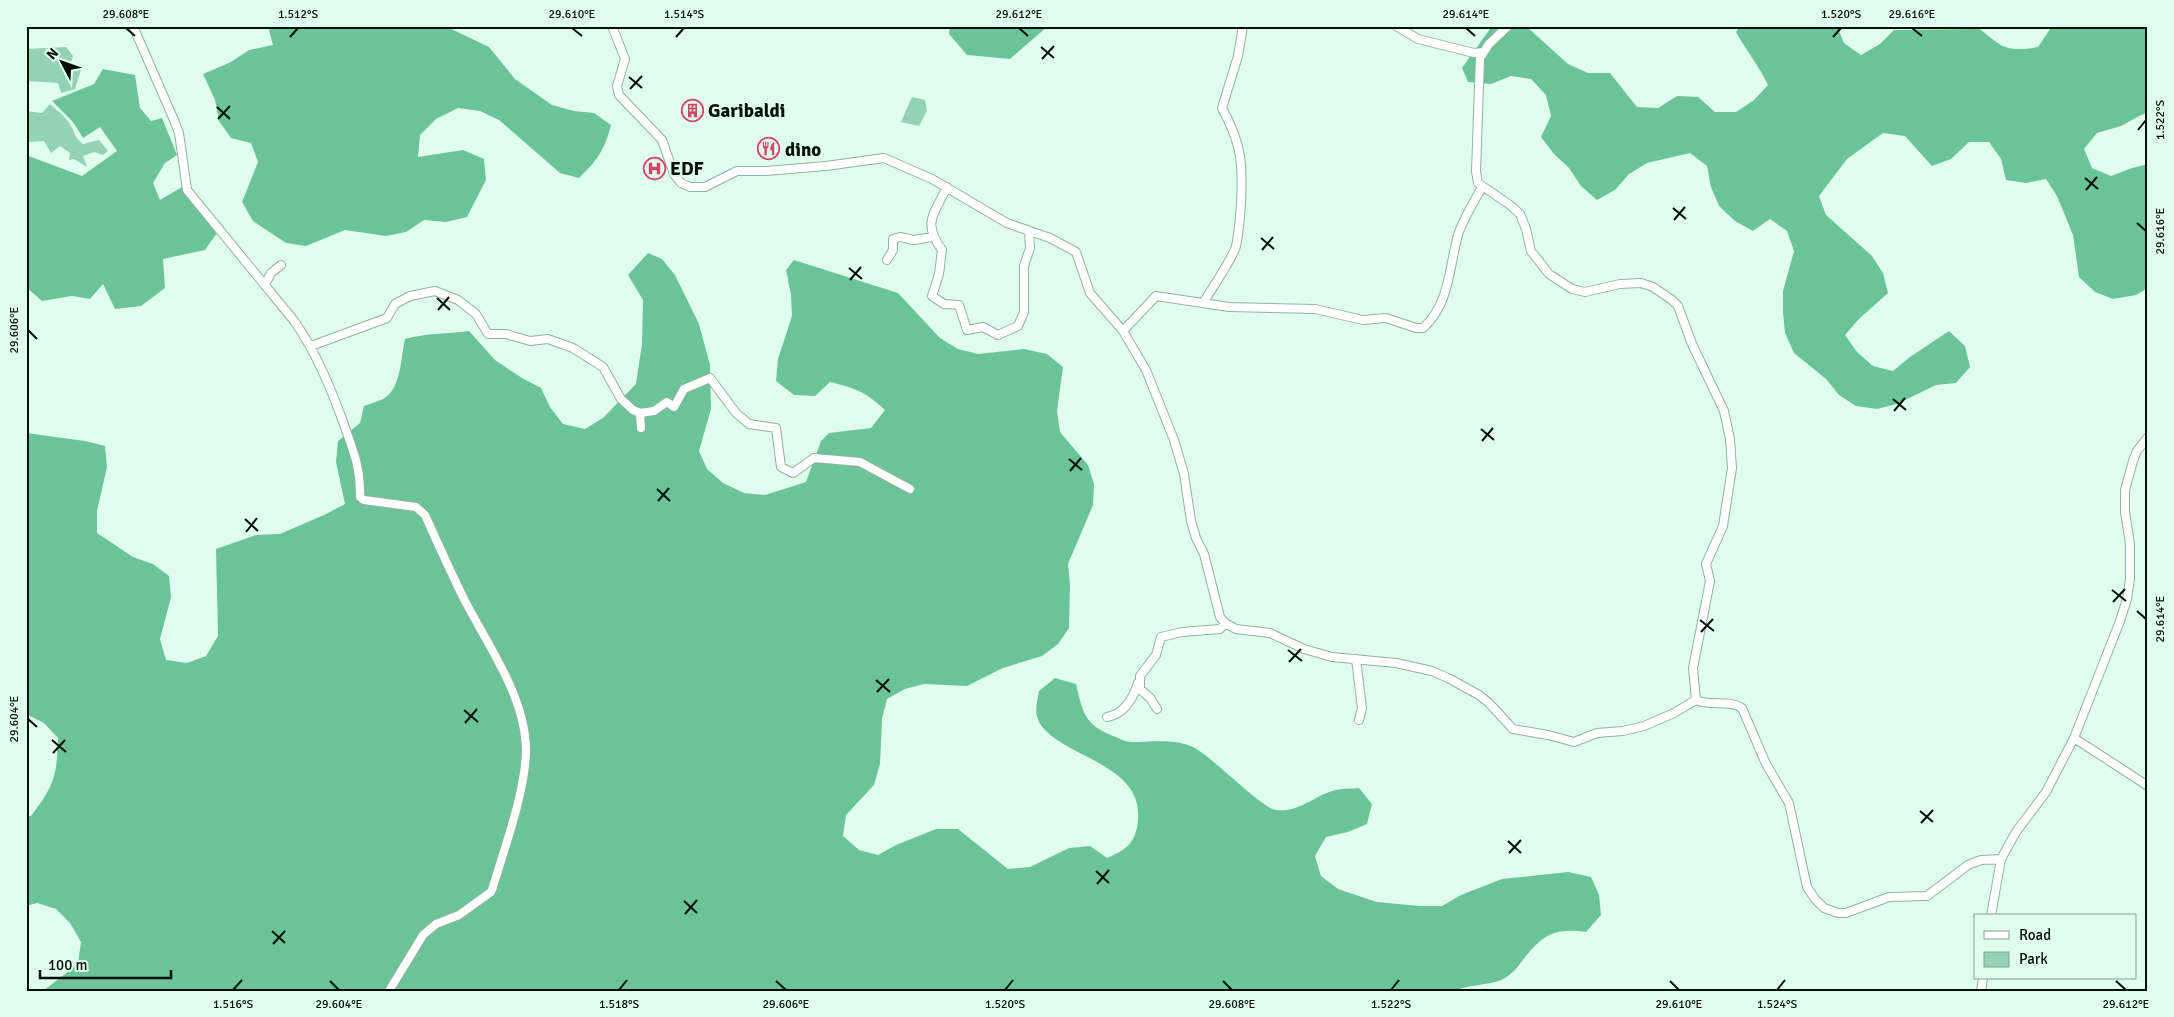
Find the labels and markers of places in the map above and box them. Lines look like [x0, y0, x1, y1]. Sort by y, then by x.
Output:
building icon: Garibaldi [680, 98, 704, 122]
place label: Garibaldi [708, 99, 785, 123]
restaurant icon: dino [757, 137, 781, 161]
place label: dino [785, 138, 821, 162]
hospital icon: EDF [642, 156, 666, 180]
place label: EDF [670, 157, 704, 181]

